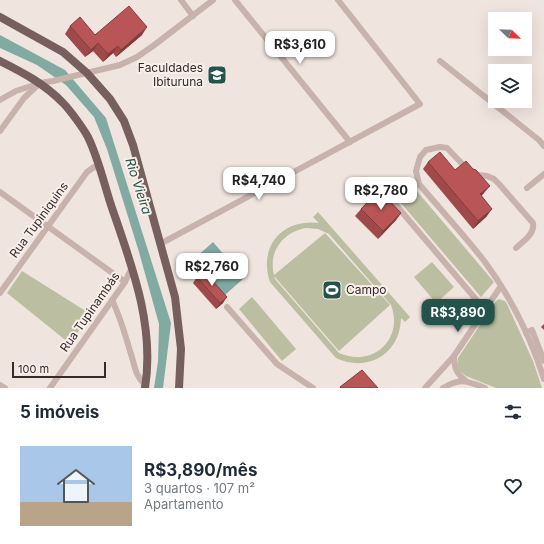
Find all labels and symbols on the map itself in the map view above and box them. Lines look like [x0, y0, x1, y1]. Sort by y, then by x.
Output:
north arrow [488, 12, 532, 56]
pin: R$3,610 [263, 31, 337, 65]
place label: Faculdades Ibituruna [138, 60, 203, 89]
school or university icon: Faculdades Ibituruna [206, 64, 228, 86]
water label: Rio Vieira [122, 156, 156, 216]
pin: R$4,740 [222, 167, 296, 201]
pin: R$2,780 [344, 177, 418, 211]
street label: Rua Tupiniquins [6, 179, 71, 260]
pin: R$2,760 [175, 253, 249, 287]
street label: Rua Tupinambás [56, 269, 123, 355]
sports icon: Campo [321, 279, 343, 301]
place label: Campo [346, 282, 387, 297]
pin: R$3,890 [421, 299, 495, 333]
scale bar [12, 360, 106, 379]

